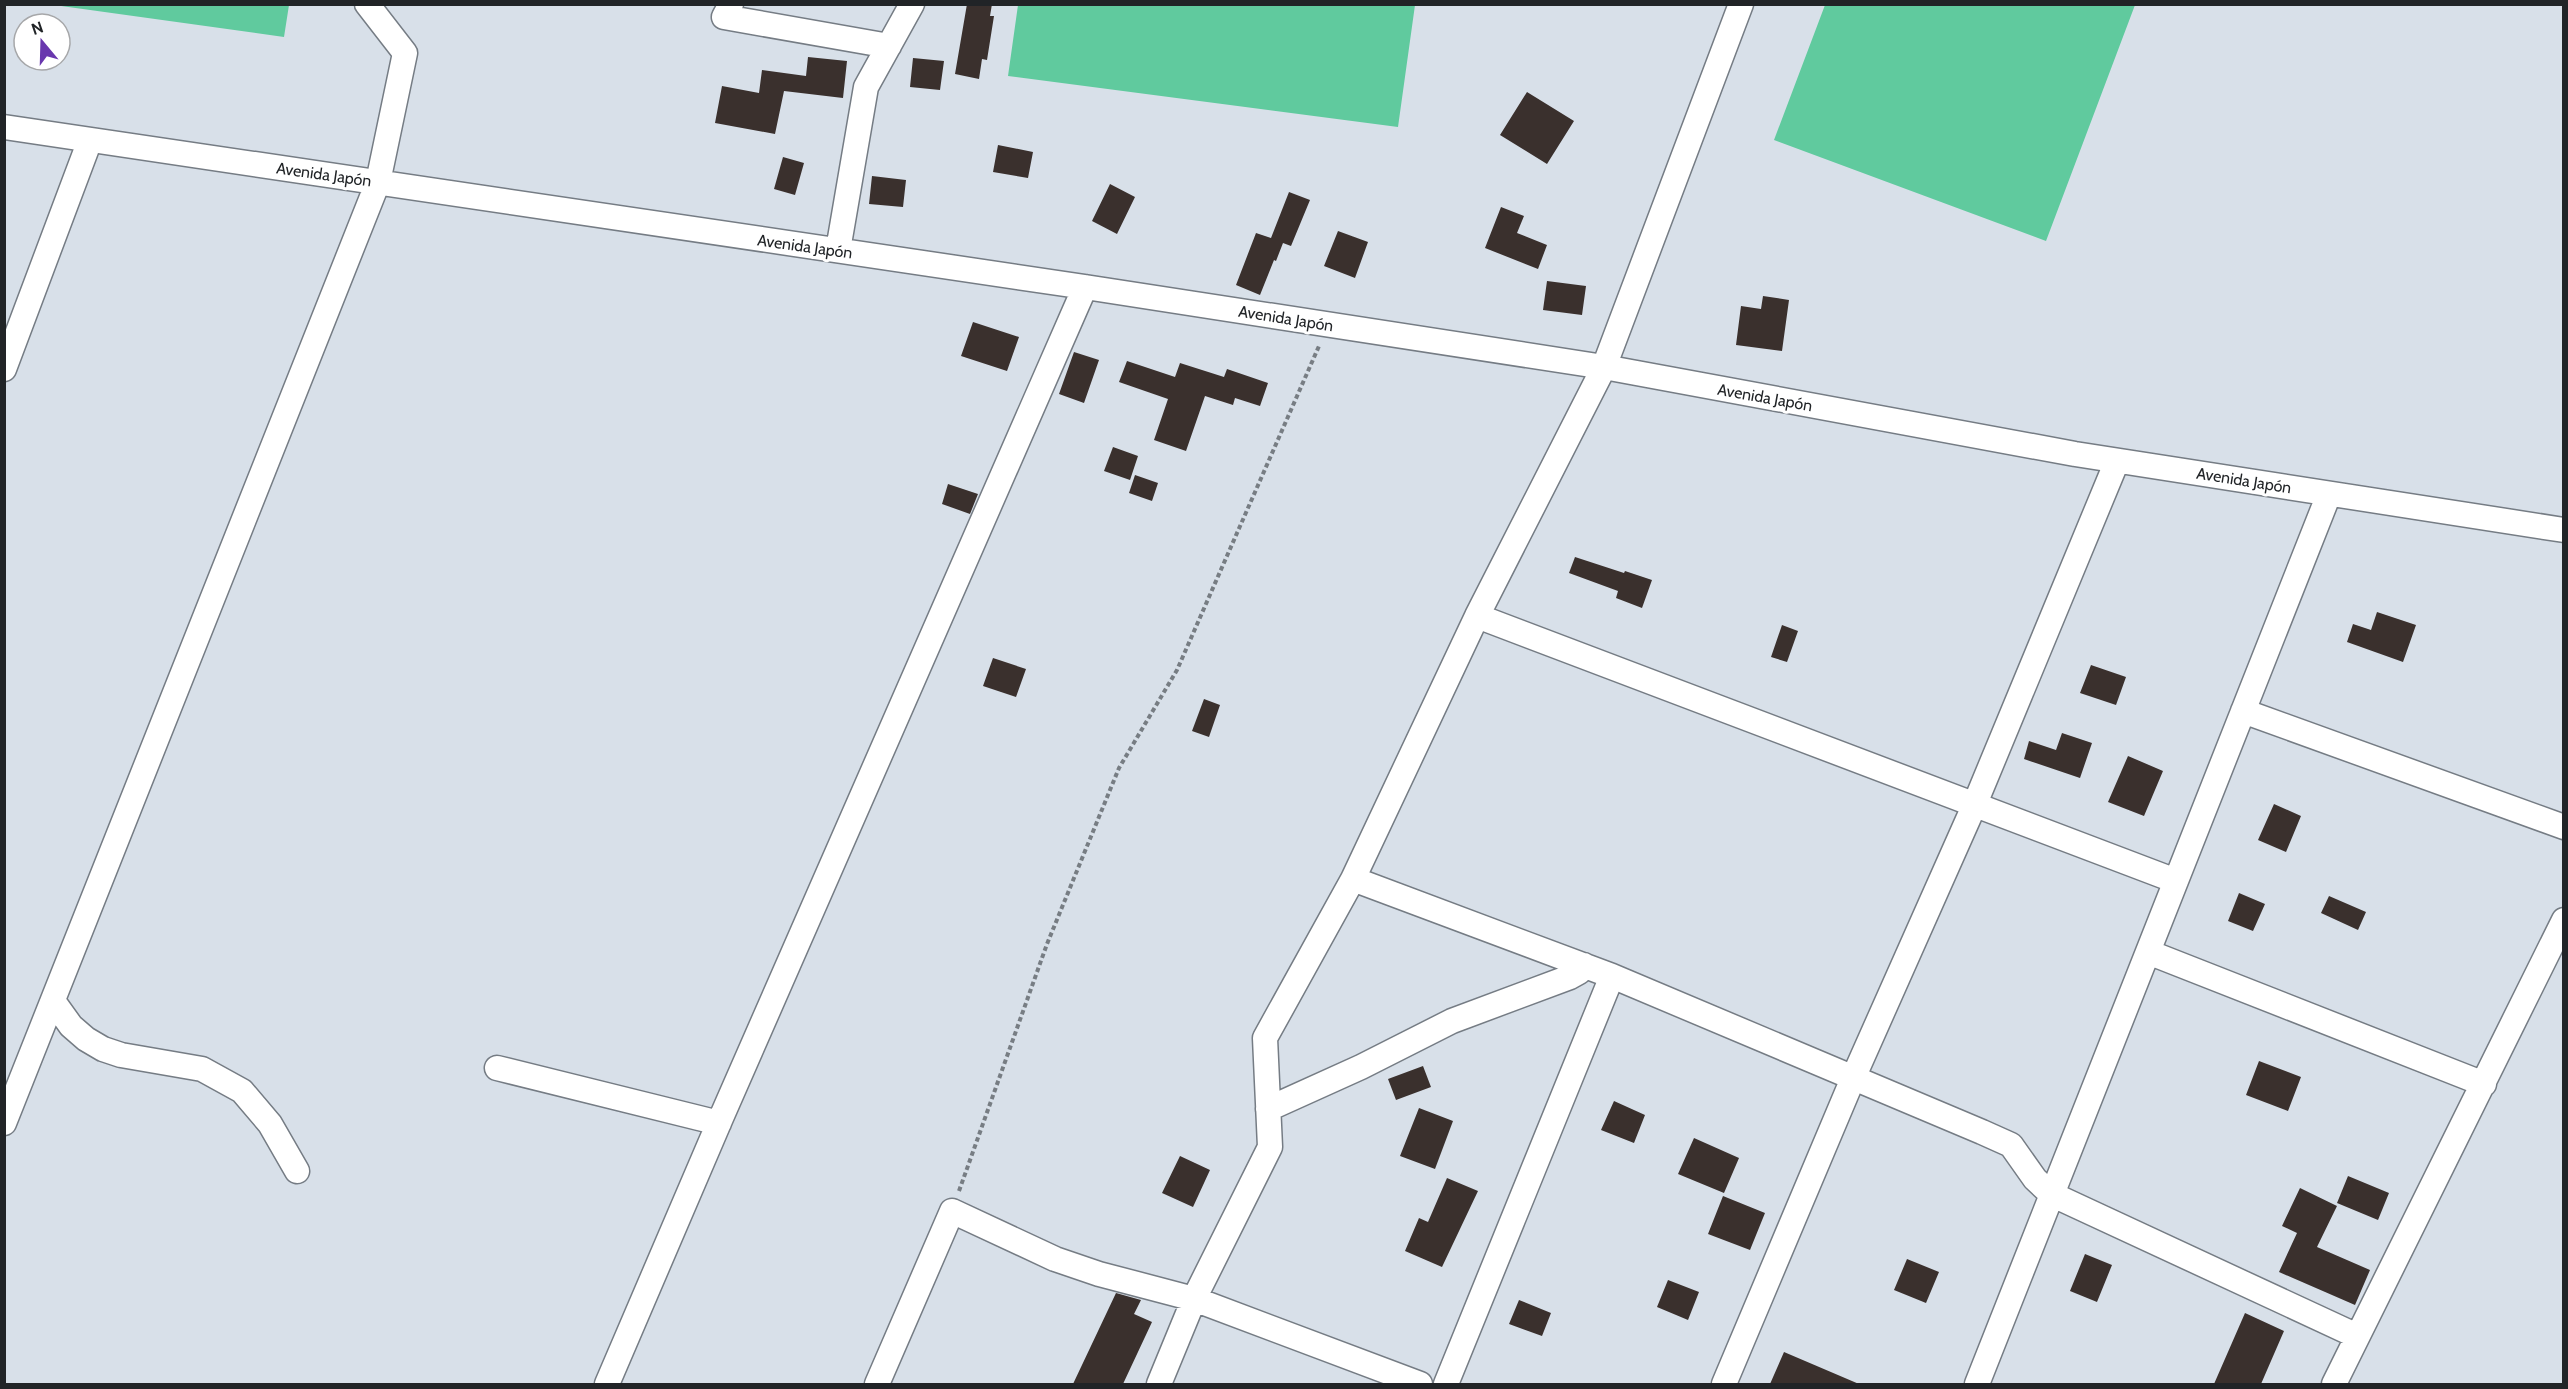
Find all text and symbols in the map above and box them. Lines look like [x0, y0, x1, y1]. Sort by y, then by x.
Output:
north arrow [12, 12, 72, 72]
text: N [29, 17, 46, 39]
street label: Avenida Japón [275, 158, 373, 191]
street label: Avenida Japón [756, 230, 854, 263]
street label: Avenida Japón [1237, 302, 1335, 335]
street label: Avenida Japón [1716, 380, 1814, 415]
street label: Avenida Japón [2195, 464, 2293, 497]

